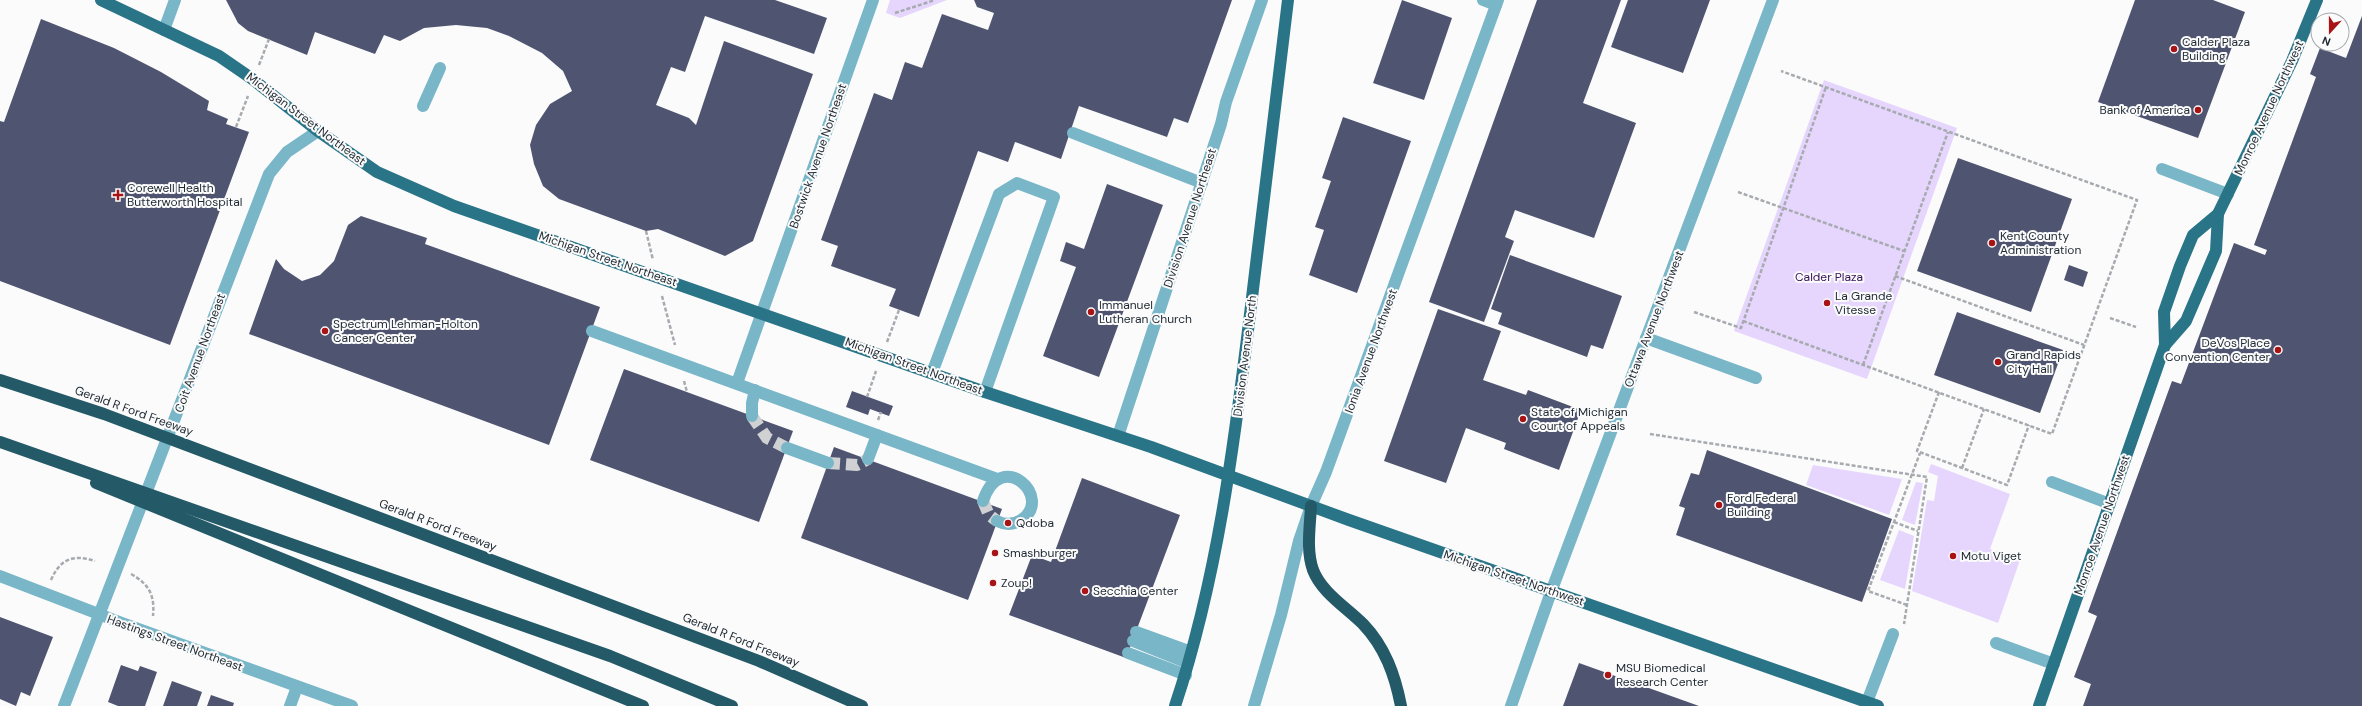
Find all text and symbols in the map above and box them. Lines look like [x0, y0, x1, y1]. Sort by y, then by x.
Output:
north arrow [2310, 12, 2350, 52]
text: N [2320, 33, 2333, 49]
place label: Calder Plaza Building [2182, 34, 2250, 64]
street label: Monroe Avenue Northwest [2231, 38, 2307, 178]
marker: Calder Plaza Building [2169, 44, 2179, 54]
street label: Michigan Street Northeast [243, 69, 369, 169]
street label: Bostwick Avenue Northeast [786, 81, 850, 231]
place label: Bank of America [2100, 102, 2190, 118]
marker: Bank of America [2193, 105, 2203, 115]
street label: Division Avenue Northeast [1160, 146, 1220, 290]
place label: Corewell Health Butterworth Hospital [127, 180, 243, 210]
marker: Corewell Health Butterworth Hospital [112, 189, 124, 201]
street label: Michigan Street Northeast [537, 228, 680, 290]
place label: Kent County Administration [2000, 228, 2081, 258]
marker: Kent County Administration [1987, 238, 1997, 248]
street label: Ottawa Avenue Northwest [1620, 248, 1688, 390]
park label: Calder Plaza [1795, 269, 1863, 285]
street label: Ionia Avenue Northwest [1341, 286, 1401, 415]
place label: La Grande Vitesse [1835, 288, 1893, 318]
street label: Coit Avenue Northeast [171, 291, 229, 415]
street label: Division Avenue North [1230, 294, 1260, 417]
place label: Immanuel Lutheran Church [1099, 297, 1192, 327]
marker: La Grande Vitesse [1822, 298, 1832, 308]
marker: Immanuel Lutheran Church [1086, 307, 1096, 317]
place label: Spectrum Lehman-Holton Cancer Center [333, 316, 478, 346]
marker: Spectrum Lehman-Holton Cancer Center [320, 326, 330, 336]
street label: Michigan Street Northeast [843, 334, 985, 398]
place label: DeVos Place Convention Center [2165, 335, 2271, 365]
marker: DeVos Place Convention Center [2273, 345, 2283, 355]
place label: Grand Rapids City Hall [2006, 347, 2081, 377]
marker: Grand Rapids City Hall [1993, 357, 2003, 367]
street label: Gerald R Ford Freeway [73, 382, 196, 440]
place label: State of Michigan Court of Appeals [1531, 404, 1628, 434]
marker: State of Michigan Court of Appeals [1518, 414, 1528, 424]
street label: Monroe Avenue Northwest [2070, 453, 2134, 597]
place label: Ford Federal Building [1727, 490, 1796, 520]
street label: Gerald R Ford Freeway [377, 495, 499, 555]
marker: Ford Federal Building [1714, 500, 1724, 510]
place label: Qdoba [1016, 515, 1054, 531]
marker: Qdoba [1003, 518, 1013, 528]
place label: Smashburger [1003, 545, 1077, 561]
street label: Michigan Street Northwest [1442, 546, 1587, 610]
marker: Smashburger [990, 548, 1000, 558]
place label: Motu Viget [1961, 548, 2022, 564]
marker: Motu Viget [1948, 551, 1958, 561]
place label: Zoup! [1001, 575, 1032, 591]
marker: Zoup! [988, 578, 998, 588]
place label: Secchia Center [1093, 583, 1179, 599]
marker: Secchia Center [1080, 586, 1090, 596]
street label: Gerald R Ford Freeway [680, 609, 802, 671]
street label: Hastings Street Northeast [105, 611, 245, 675]
place label: MSU Biomedical Research Center [1616, 660, 1709, 690]
marker: MSU Biomedical Research Center [1603, 670, 1613, 680]

